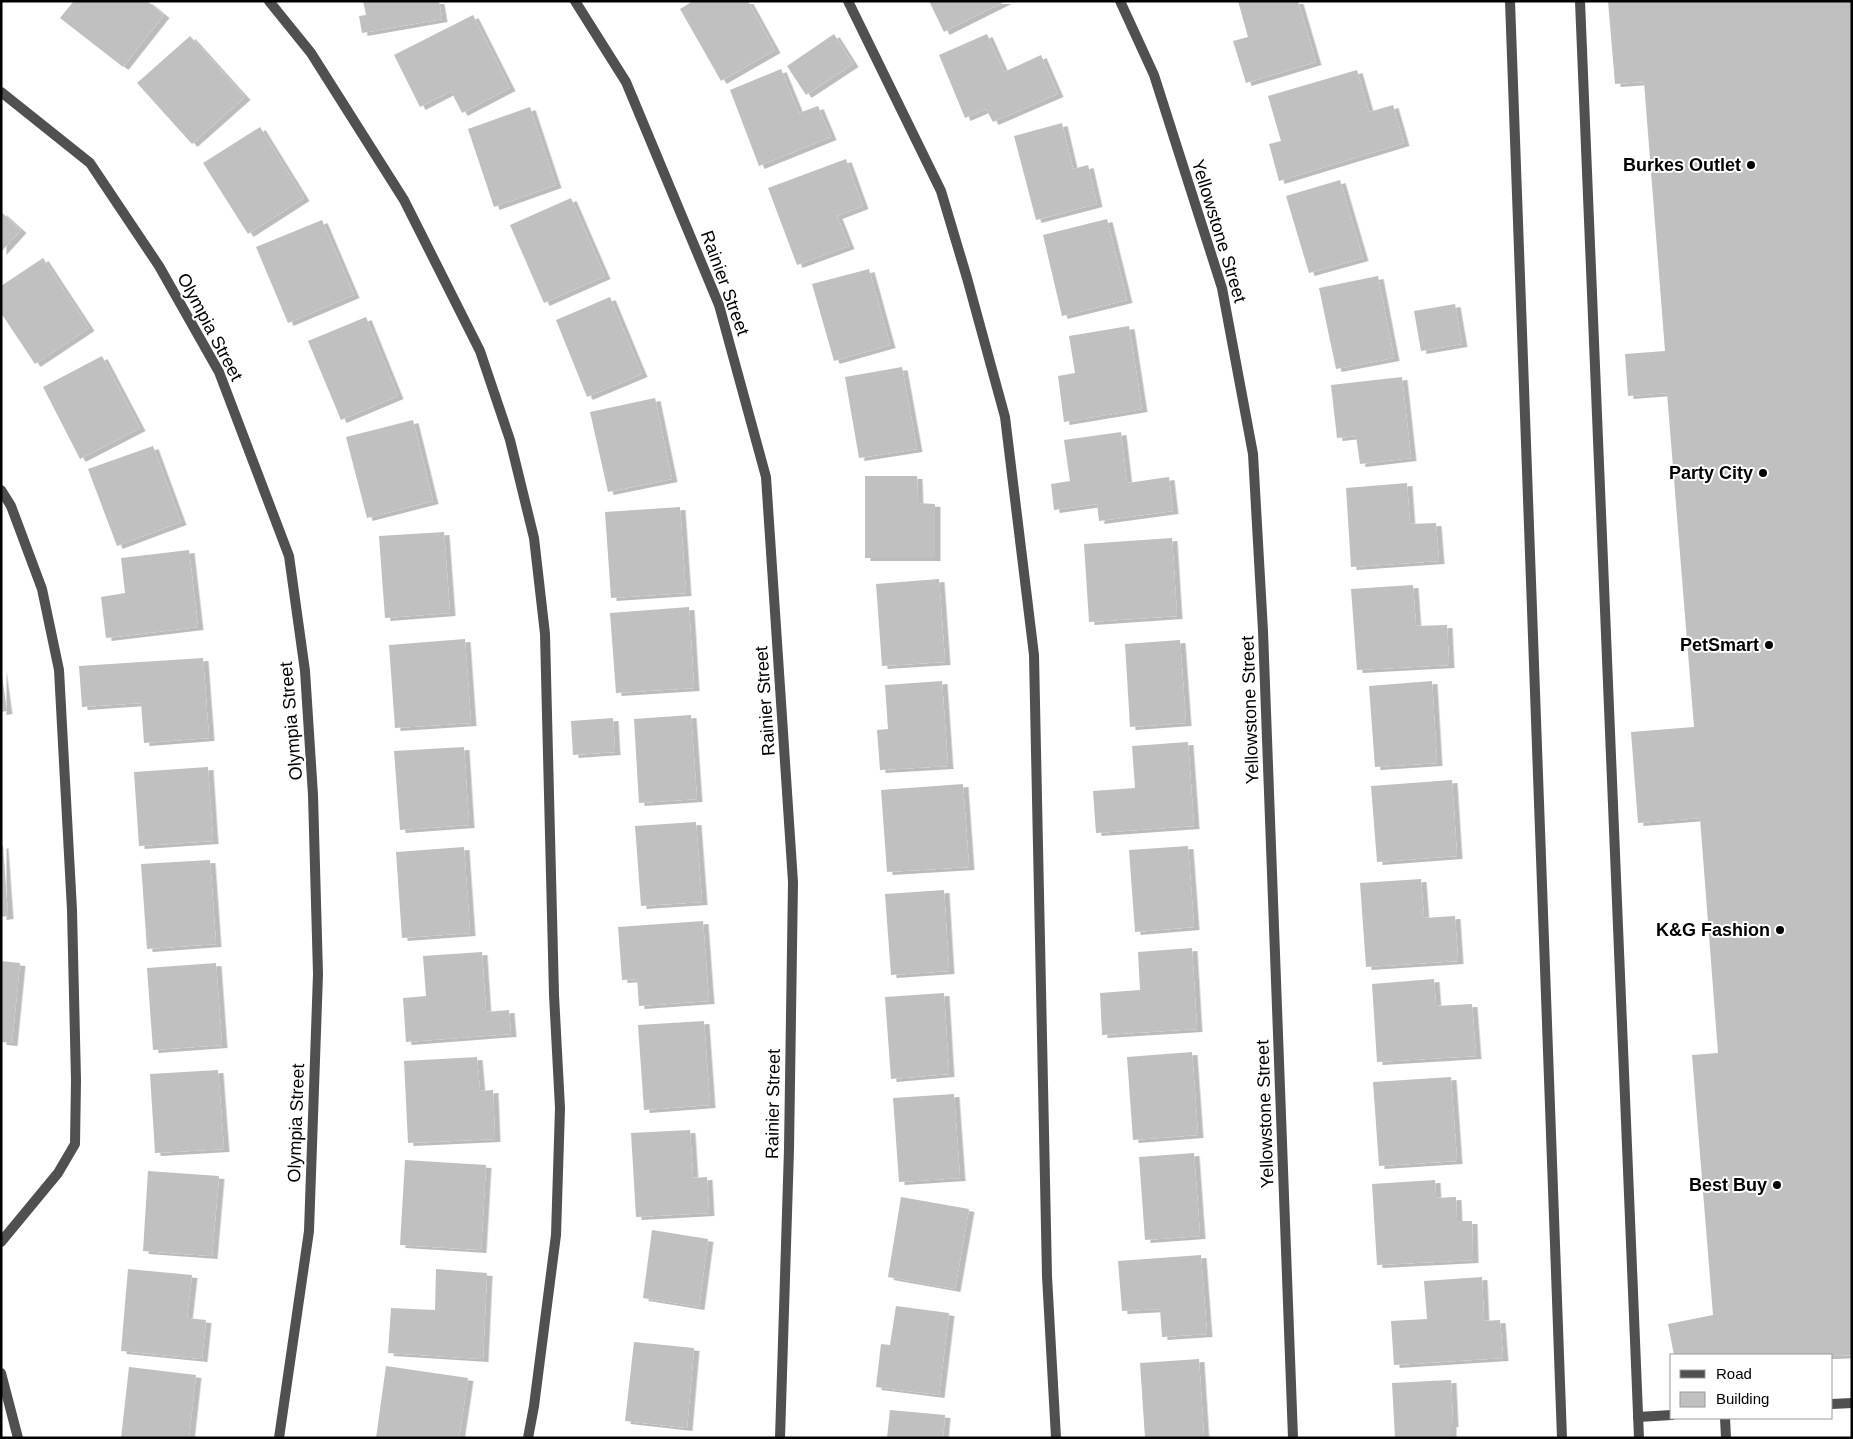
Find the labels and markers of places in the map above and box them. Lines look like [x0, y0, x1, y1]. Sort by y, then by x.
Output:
place label: Burkes Outlet [1623, 155, 1741, 175]
marker: Burkes Outlet [1745, 159, 1757, 171]
place label: Party City [1669, 463, 1753, 483]
marker: Party City [1757, 467, 1769, 479]
place label: PetSmart [1680, 635, 1759, 655]
marker: PetSmart [1763, 639, 1775, 651]
place label: K&G Fashion [1656, 920, 1770, 940]
marker: K&G Fashion [1774, 924, 1786, 936]
place label: Best Buy [1689, 1175, 1767, 1195]
marker: Best Buy [1771, 1179, 1783, 1191]

